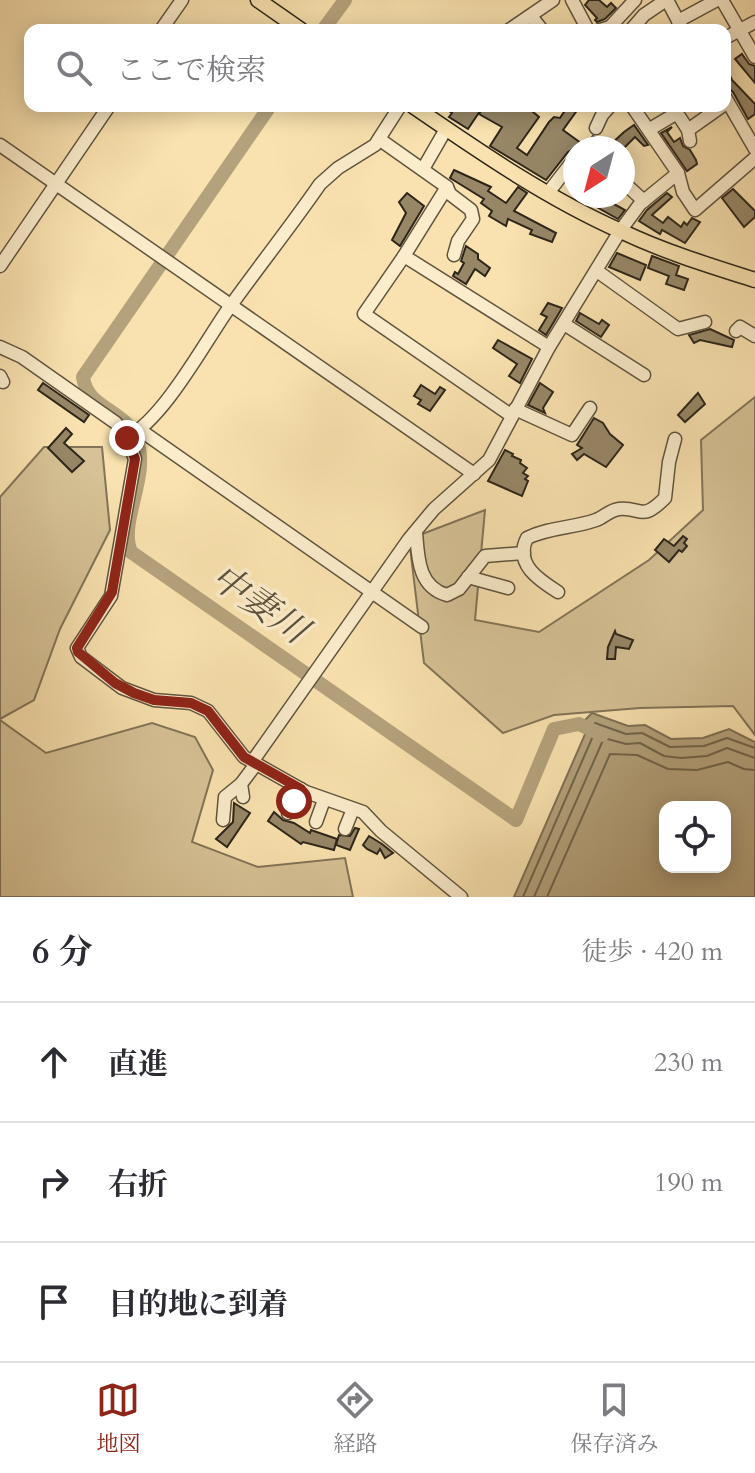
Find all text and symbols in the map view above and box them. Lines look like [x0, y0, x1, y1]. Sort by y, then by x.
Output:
search box [24, 24, 731, 112]
icon: search [52, 46, 96, 90]
text: ここで検索 [116, 50, 266, 91]
north arrow [563, 136, 635, 208]
route end [109, 420, 145, 456]
water label: 中妻川 [201, 553, 321, 657]
route start [276, 783, 312, 819]
map controls [659, 801, 731, 873]
button: locate [659, 801, 731, 873]
text: 6 分 [32, 929, 93, 975]
text: 徒歩 · 420 m [582, 934, 723, 969]
icon: ahead [32, 1040, 76, 1084]
text: 直進 [108, 1044, 168, 1085]
text: 230 m [654, 1045, 723, 1080]
icon: right [32, 1160, 76, 1204]
text: 右折 [108, 1164, 168, 1205]
text: 190 m [654, 1165, 723, 1200]
icon: arrive [32, 1280, 76, 1324]
text: 目的地に到着 [108, 1284, 288, 1325]
tab: 地図 [96, 1378, 141, 1459]
tab: 経路 [333, 1378, 378, 1459]
tab: 保存済み [570, 1378, 659, 1459]

